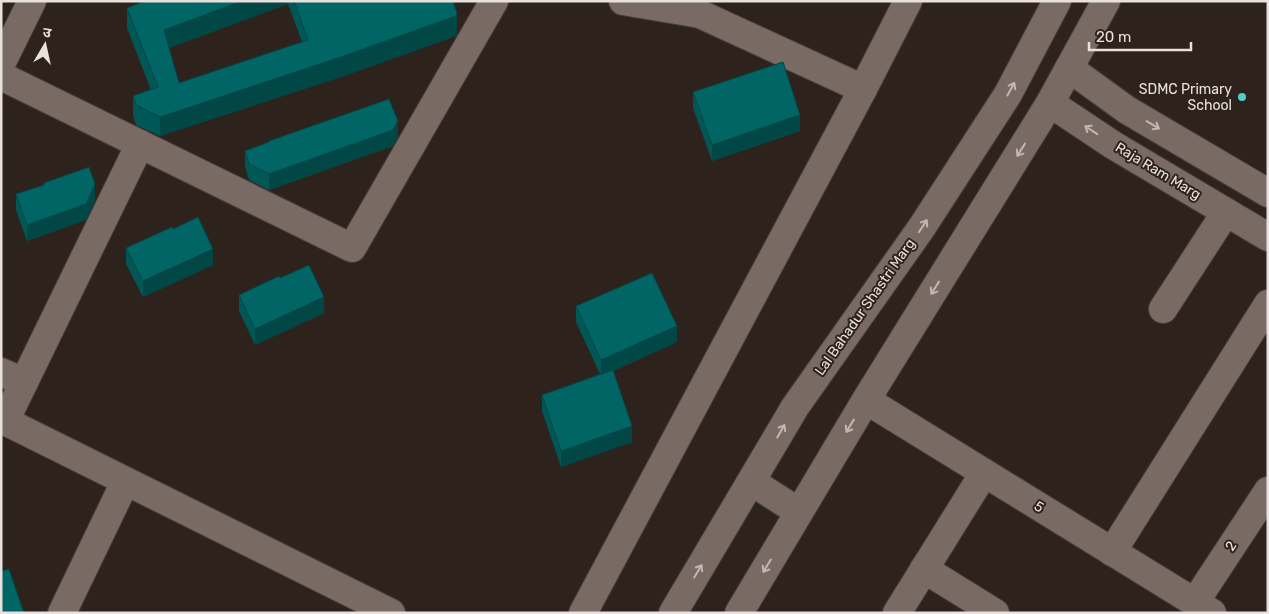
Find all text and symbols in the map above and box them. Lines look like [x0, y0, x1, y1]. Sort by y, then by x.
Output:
north arrow [20, 20, 70, 70]
scale bar [1089, 20, 1192, 52]
text: उ [42, 24, 53, 42]
text: 20 m [1096, 28, 1131, 46]
place label: SDMC Primary School [1139, 81, 1232, 114]
one-way arrow [1007, 82, 1016, 97]
marker: SDMC Primary School [1236, 91, 1248, 103]
one-way arrow [1145, 120, 1159, 130]
one-way arrow [1084, 125, 1098, 135]
street label: Raja Ram Marg [1112, 139, 1204, 203]
one-way arrow [1015, 142, 1025, 156]
one-way arrow [918, 219, 928, 233]
street label: Lal Bahadur Shastri Marg [811, 235, 919, 379]
one-way arrow [930, 280, 940, 294]
one-way arrow [845, 419, 855, 433]
one-way arrow [776, 425, 786, 439]
street label: 5 [1031, 498, 1047, 516]
street label: 2 [1222, 538, 1240, 554]
one-way arrow [762, 558, 772, 573]
one-way arrow [694, 564, 704, 578]

